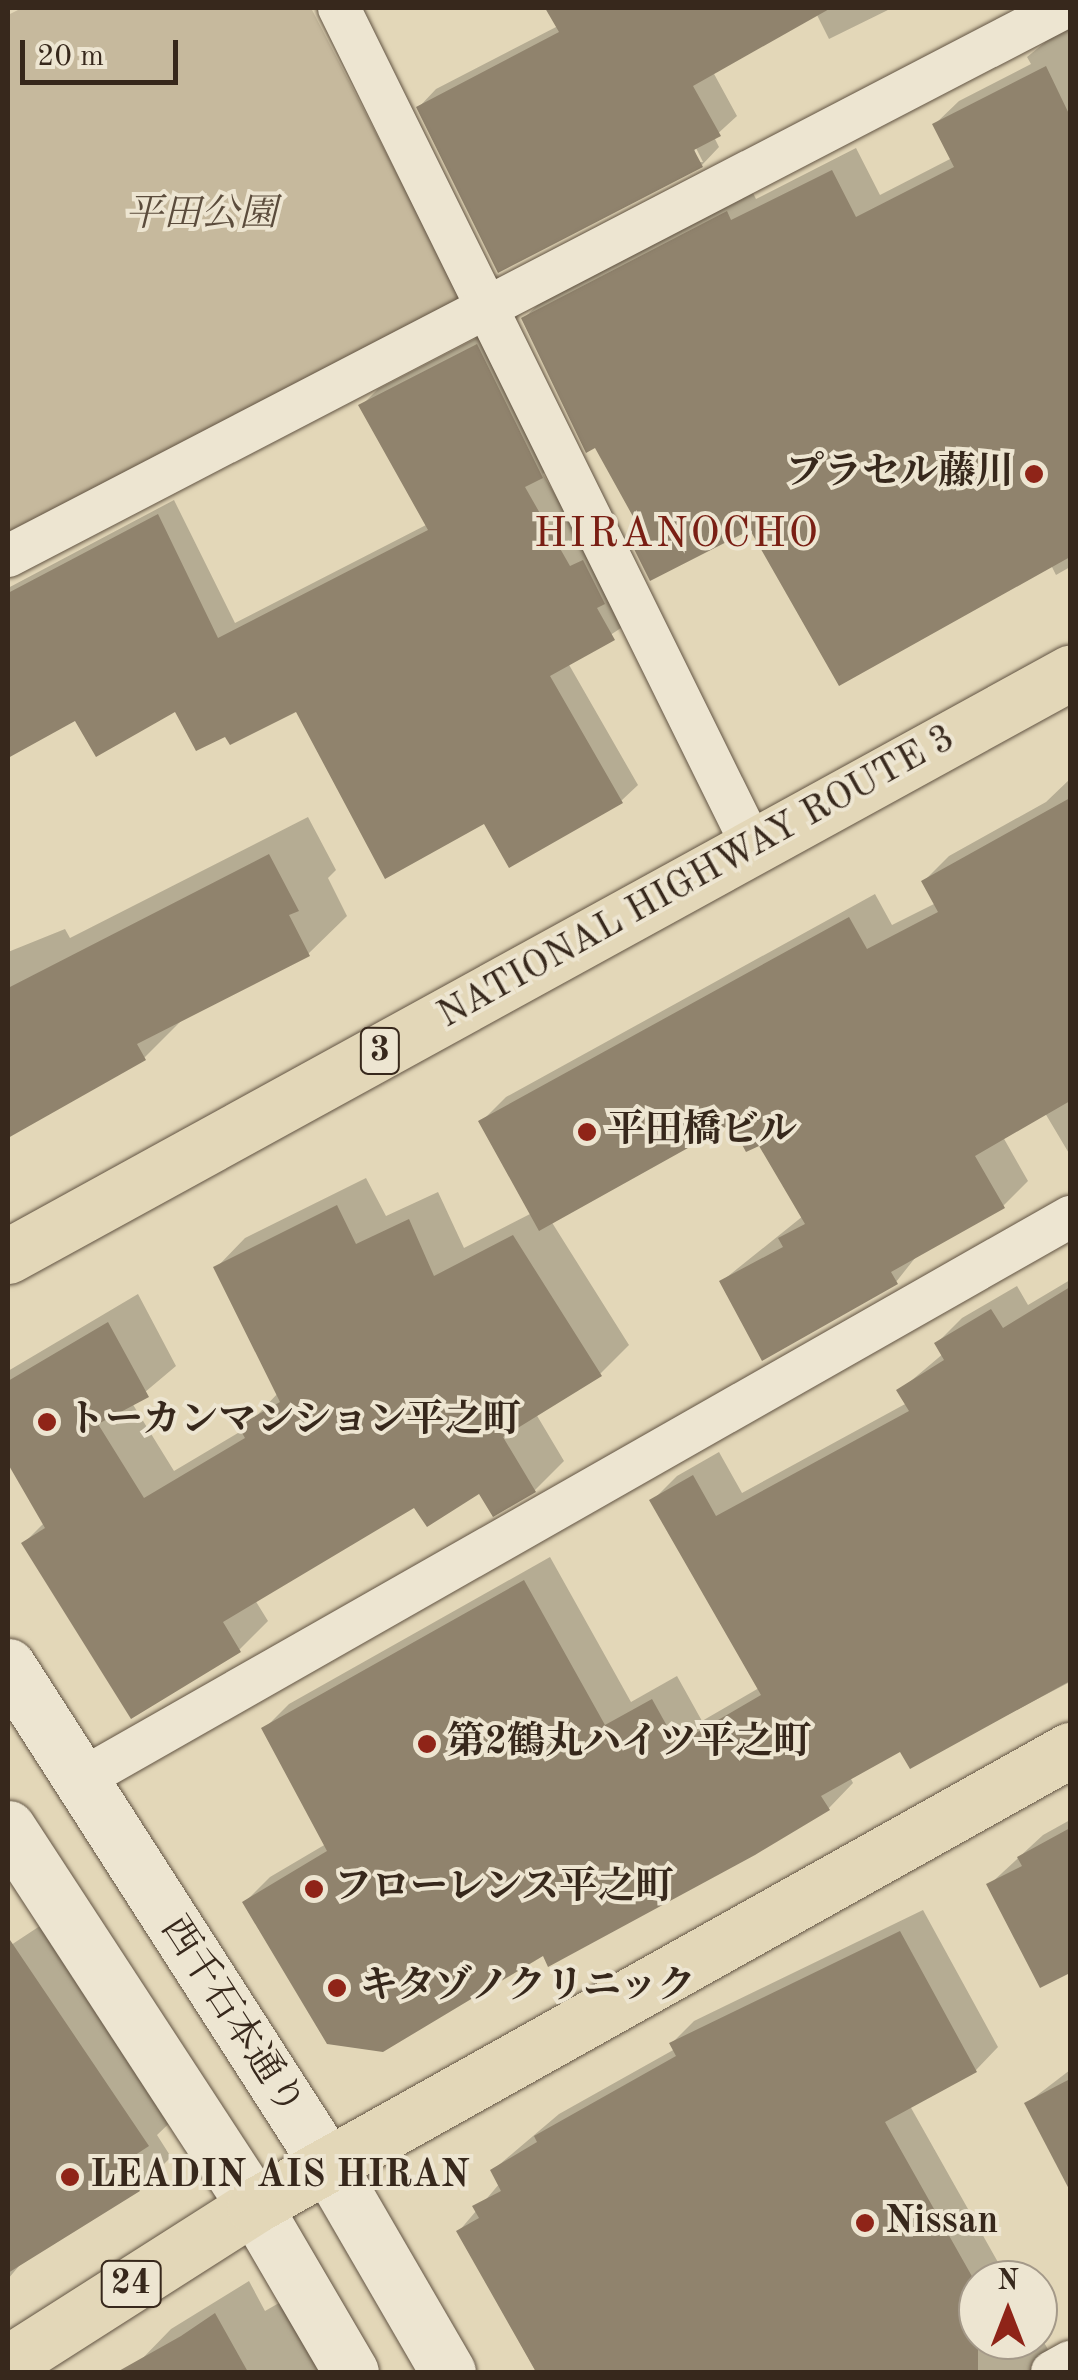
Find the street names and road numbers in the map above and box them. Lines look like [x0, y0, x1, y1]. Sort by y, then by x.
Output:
street label: NATIONAL HIGHWAY ROUTE 3 [430, 716, 964, 1040]
road number: 3 [358, 1021, 402, 1081]
street label: 西千石本通り [150, 1909, 312, 2125]
road number: 24 [98, 2254, 164, 2314]

